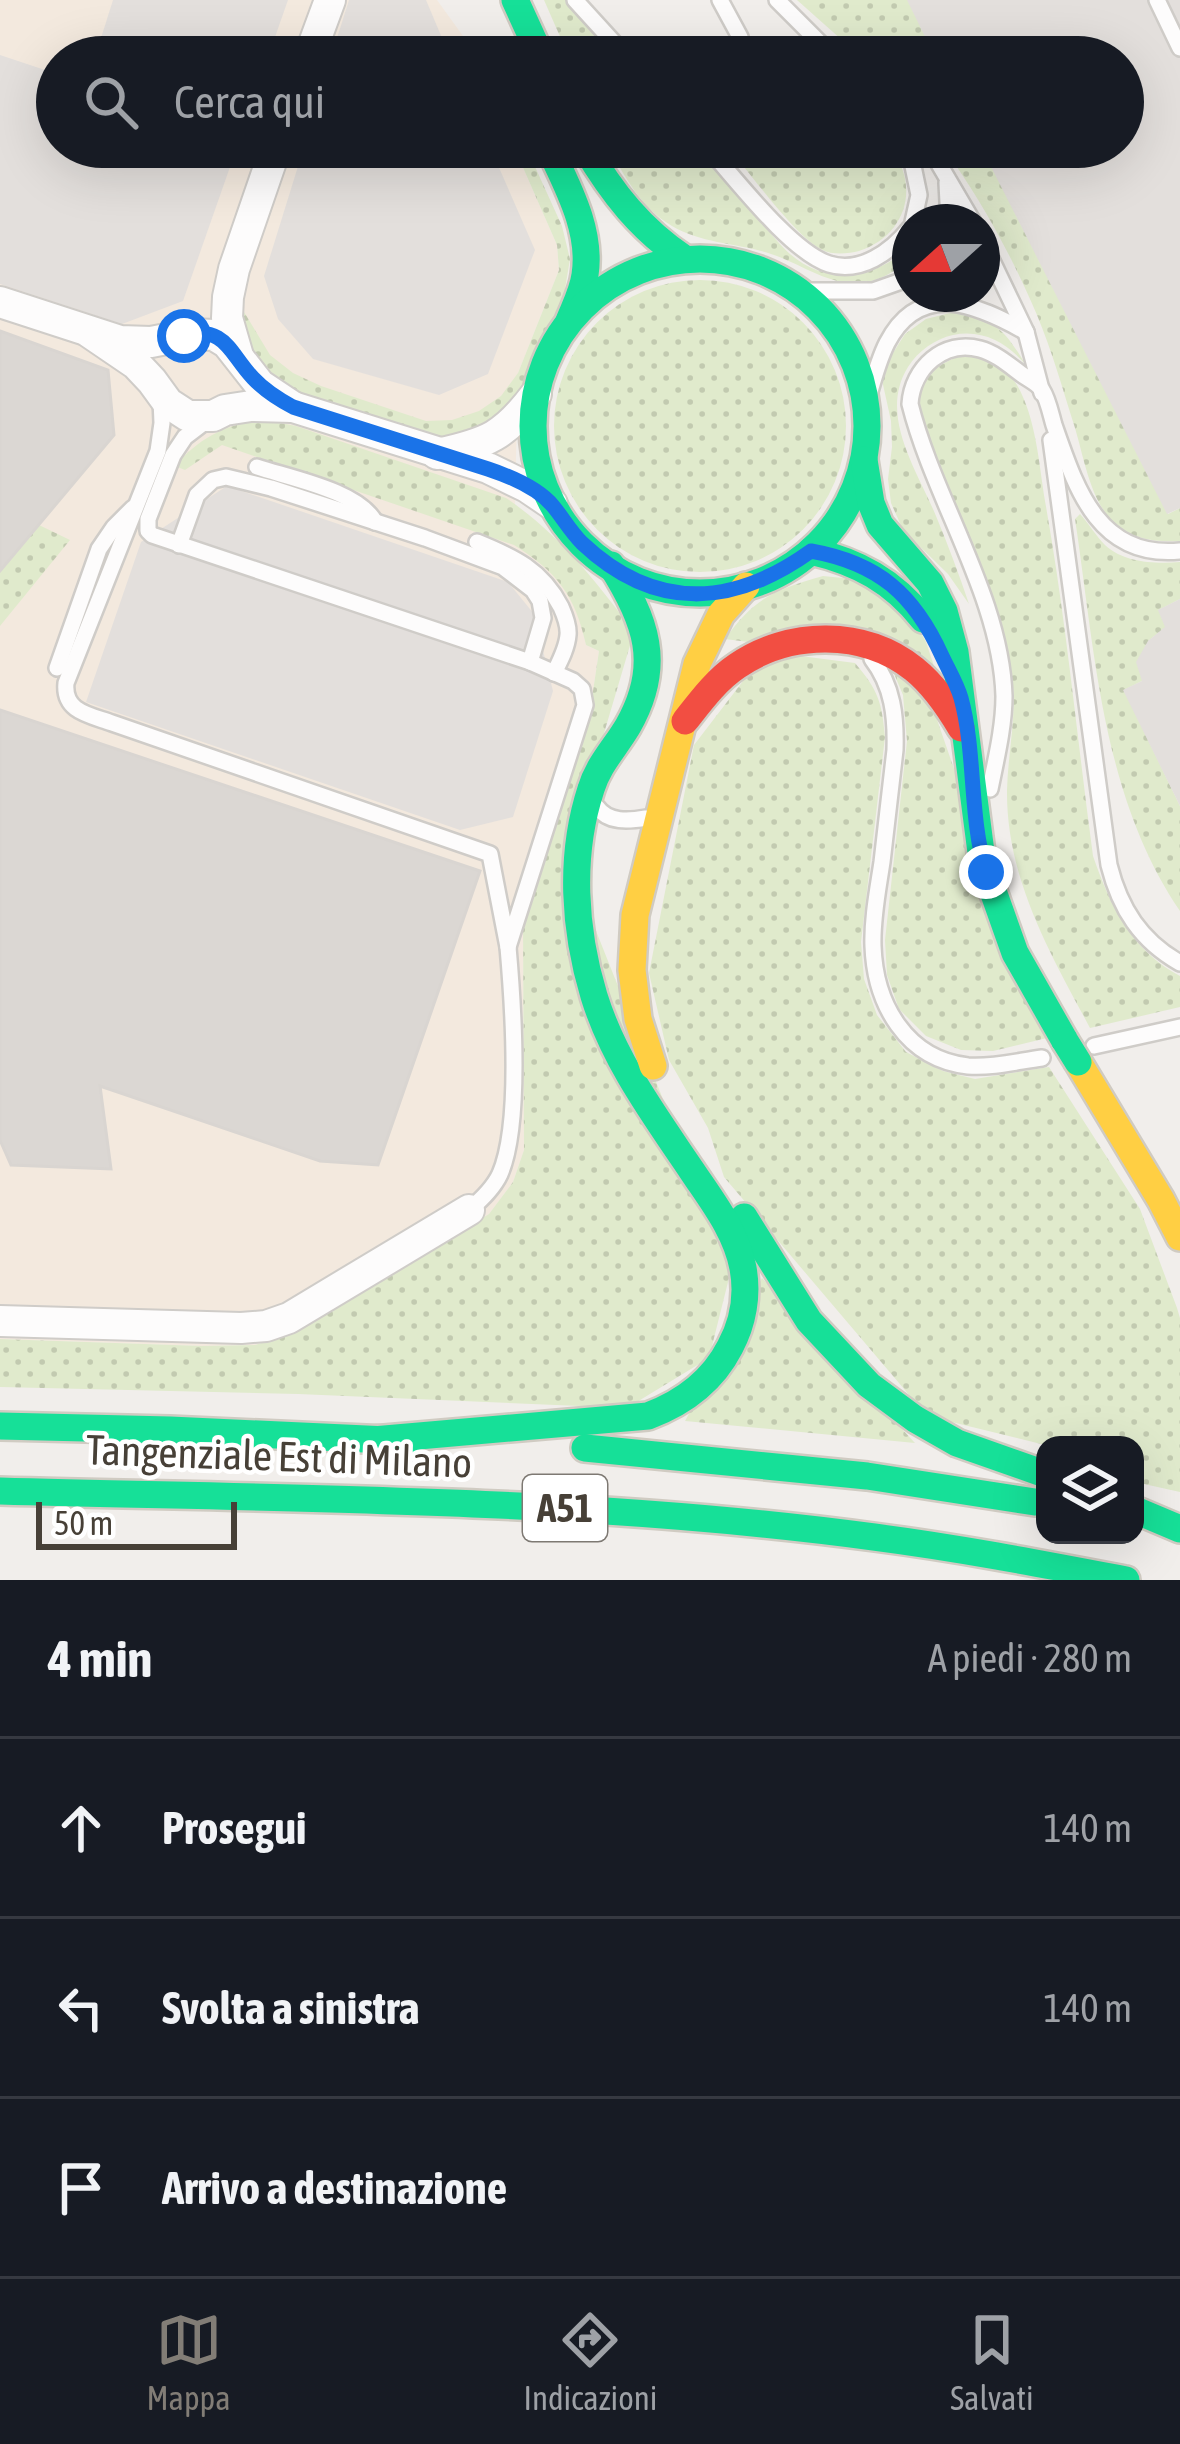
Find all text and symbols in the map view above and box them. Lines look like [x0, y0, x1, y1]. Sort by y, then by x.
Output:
search box [36, 36, 1144, 168]
icon: search [78, 69, 144, 135]
text: Cerca qui [174, 76, 325, 128]
north arrow [892, 204, 1000, 312]
route start [157, 309, 211, 363]
route end [959, 845, 1013, 899]
street label: Tangenziale Est di Milano [85, 1425, 473, 1487]
map controls [1036, 1436, 1144, 1544]
button: layers [1036, 1436, 1144, 1544]
road number: A51 [523, 1475, 607, 1541]
scale bar [36, 1496, 237, 1549]
text: 50 m [54, 1504, 113, 1542]
text: 4 min [48, 1629, 152, 1688]
text: A piedi · 280 m [928, 1636, 1132, 1680]
icon: ahead [48, 1795, 114, 1861]
text: Prosegui [162, 1802, 306, 1854]
text: 140 m [1044, 1806, 1132, 1850]
icon: left [48, 1975, 114, 2041]
text: Svolta a sinistra [162, 1982, 419, 2034]
text: 140 m [1044, 1986, 1132, 2030]
icon: arrive [48, 2155, 114, 2221]
text: Arrivo a destinazione [162, 2162, 507, 2214]
tab: Mappa [146, 2307, 231, 2417]
tab: Indicazioni [523, 2307, 657, 2417]
tab: Salvati [950, 2307, 1034, 2417]

